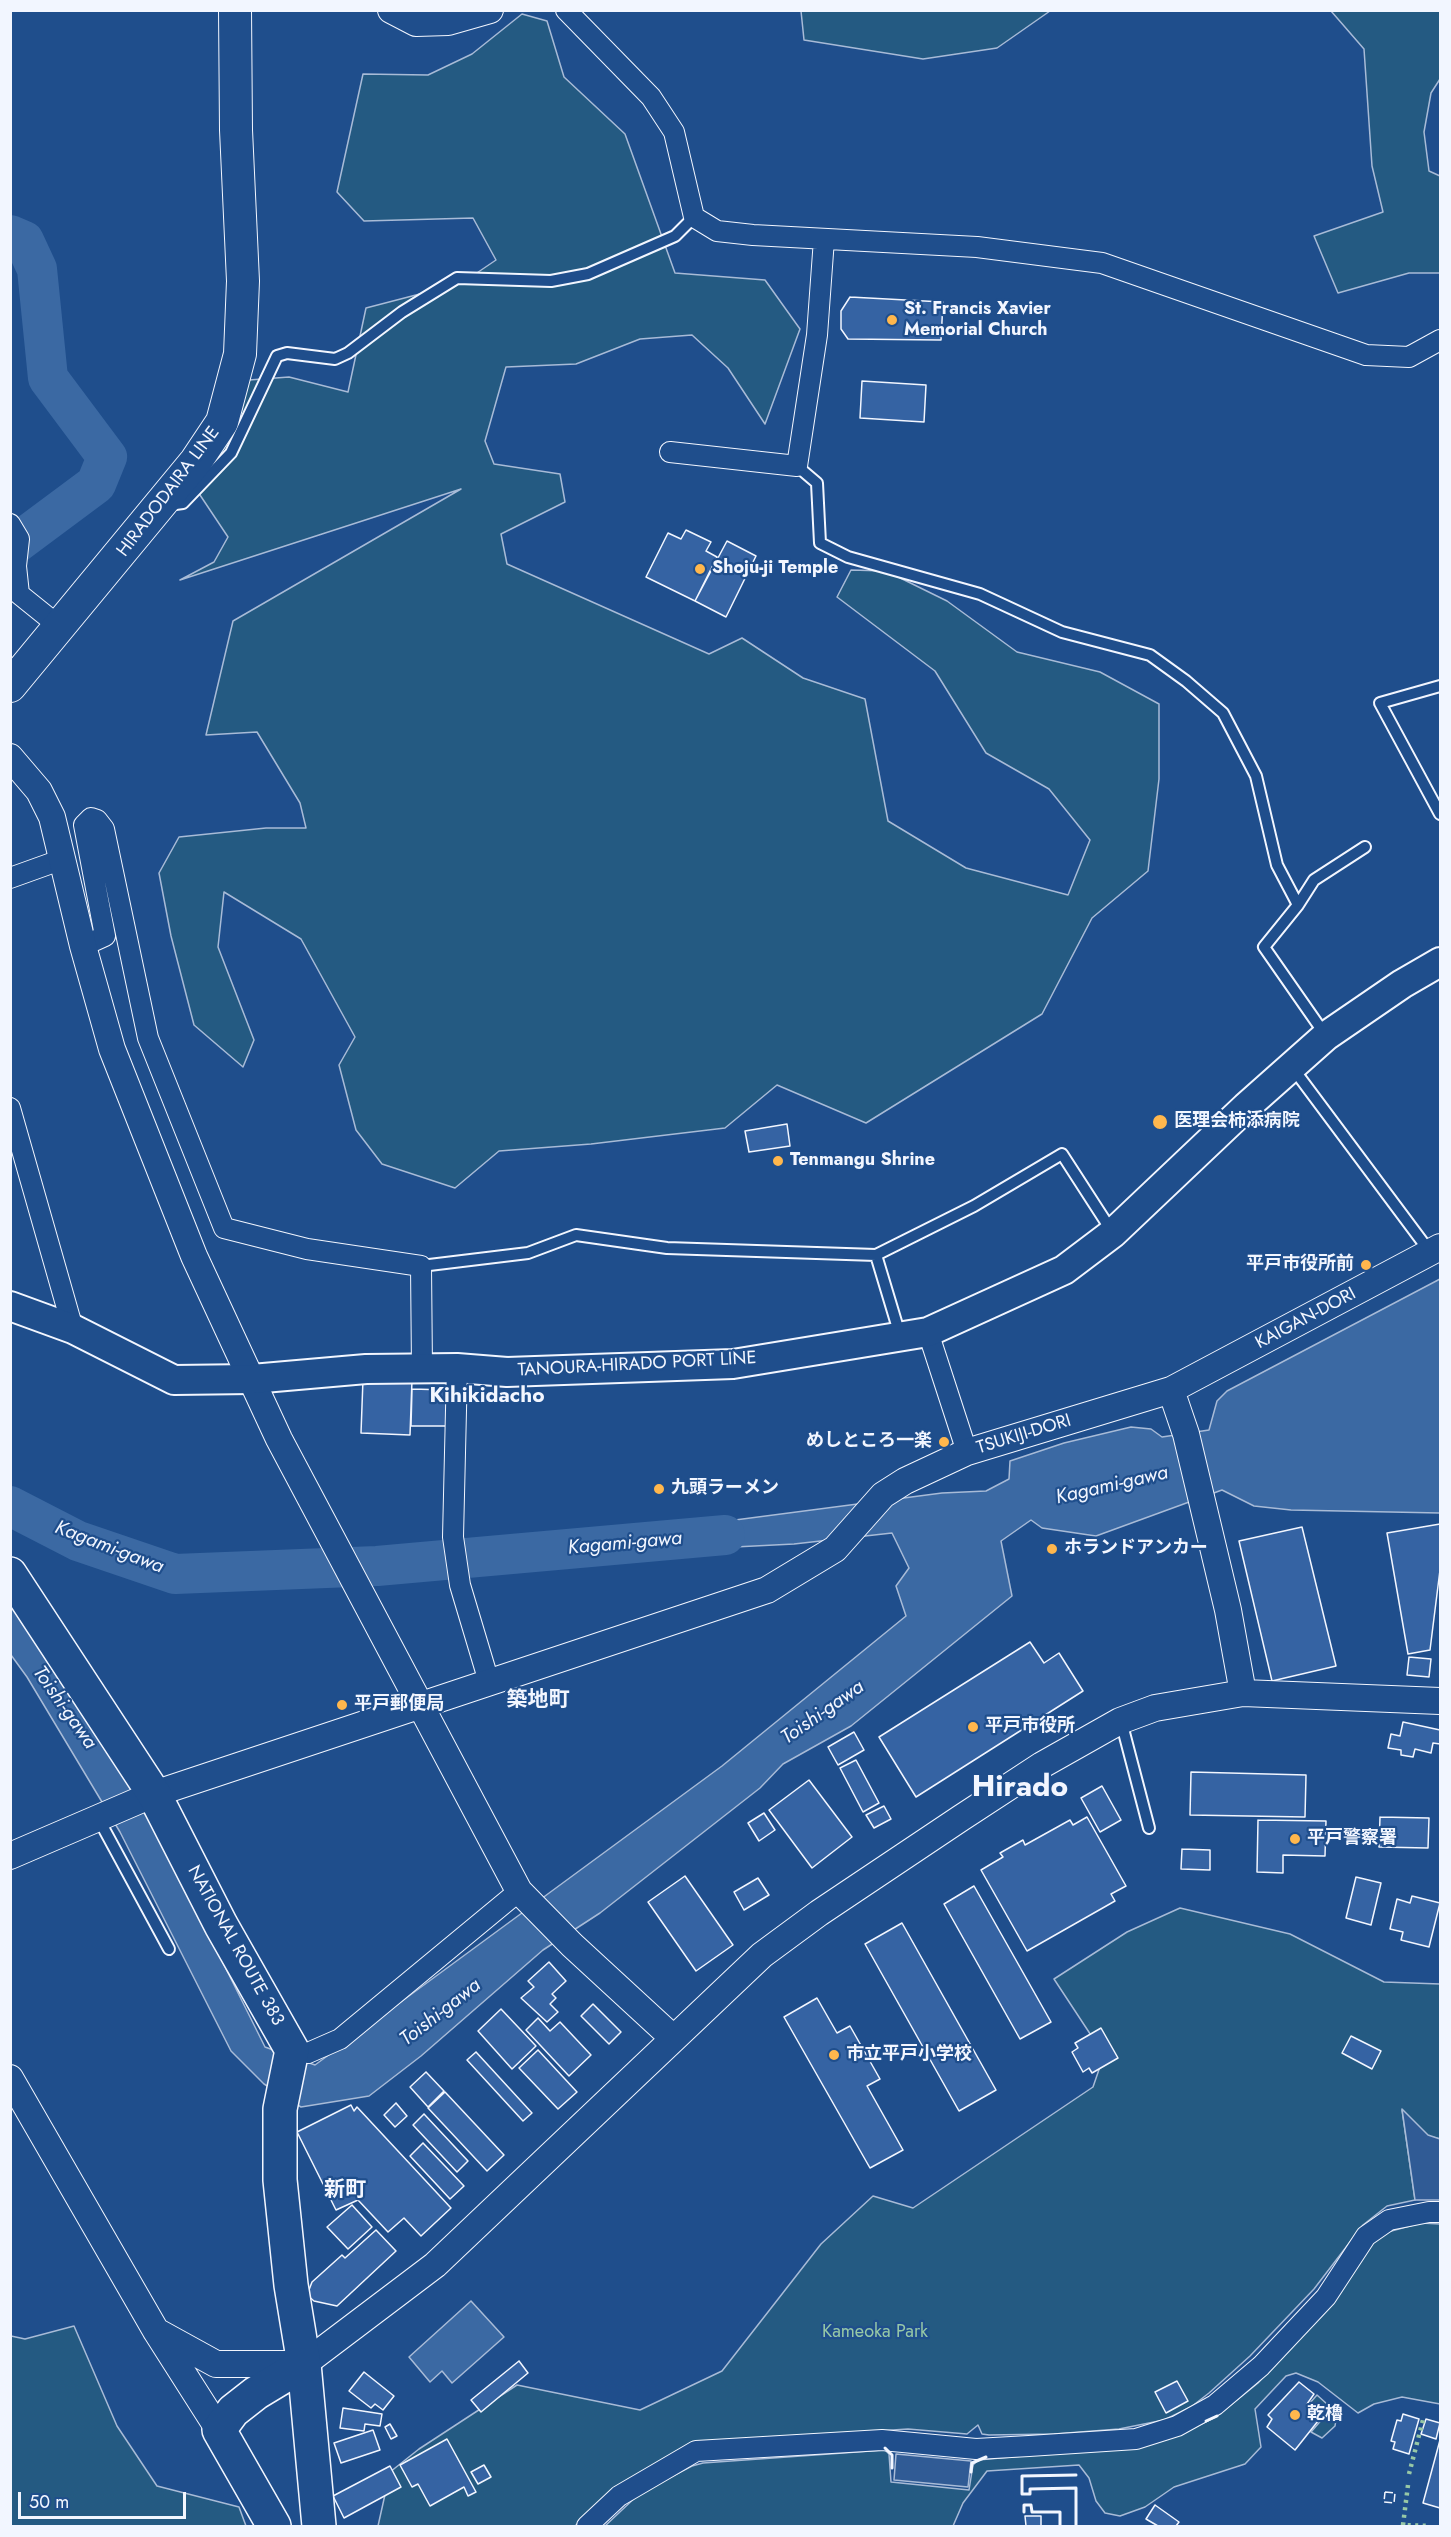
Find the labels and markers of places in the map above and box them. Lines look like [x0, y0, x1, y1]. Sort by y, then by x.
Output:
place label: St. Francis Xavier Memorial Church [904, 299, 1051, 342]
marker: St. Francis Xavier Memorial Church [885, 313, 899, 327]
place label: Shoju-ji Temple [712, 558, 838, 580]
marker: Shoju-ji Temple [693, 562, 707, 576]
place label: 医理会柿添病院 [1174, 1111, 1300, 1133]
marker: 医理会柿添病院 [1151, 1113, 1169, 1131]
place label: Tenmangu Shrine [790, 1150, 935, 1172]
marker: Tenmangu Shrine [771, 1154, 785, 1168]
place label: 平戸市役所前 [1246, 1254, 1354, 1276]
marker: 平戸市役所前 [1359, 1258, 1373, 1272]
place label: めしところ一楽 [806, 1431, 932, 1453]
marker: めしところ一楽 [937, 1435, 951, 1449]
place label: 九頭ラーメン [671, 1478, 779, 1500]
marker: 九頭ラーメン [652, 1482, 666, 1496]
place label: ホランドアンカー [1064, 1538, 1208, 1560]
marker: ホランドアンカー [1045, 1542, 1059, 1556]
place label: 平戸郵便局 [354, 1694, 444, 1716]
marker: 平戸郵便局 [335, 1698, 349, 1712]
place label: 平戸市役所 [985, 1716, 1075, 1738]
marker: 平戸市役所 [966, 1720, 980, 1734]
place label: 平戸警察署 [1307, 1828, 1397, 1850]
marker: 平戸警察署 [1288, 1832, 1302, 1846]
place label: 市立平戸小学校 [846, 2044, 972, 2066]
marker: 市立平戸小学校 [827, 2048, 841, 2062]
place label: 乾櫓 [1307, 2404, 1343, 2426]
marker: 乾櫓 [1288, 2408, 1302, 2422]

